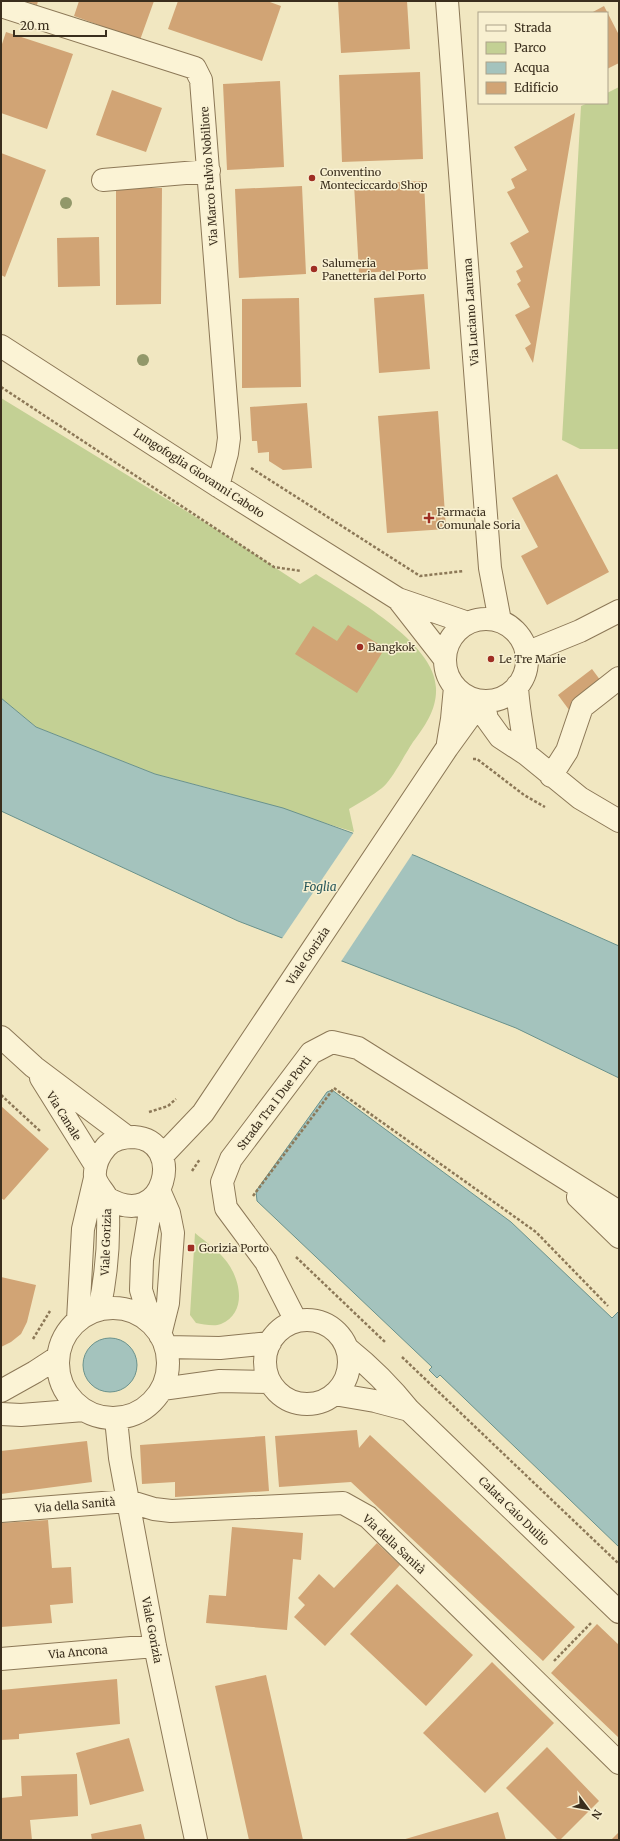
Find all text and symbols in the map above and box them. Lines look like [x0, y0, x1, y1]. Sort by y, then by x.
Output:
scale bar [14, 12, 106, 38]
legend [478, 12, 608, 104]
text: 20 m [20, 18, 49, 33]
text: Strada [514, 20, 552, 35]
text: Parco [514, 40, 546, 55]
text: Acqua [513, 60, 550, 75]
text: Edificio [514, 80, 558, 95]
street label: Via Marco Fulvio Nobiliore [197, 106, 221, 247]
place label: Conventino Monteciccardo Shop [320, 165, 428, 192]
marker: Conventino Monteciccardo Shop [307, 173, 317, 183]
place label: Salumeria Panetteria del Porto [322, 256, 427, 283]
street label: Via Luciano Laurana [460, 258, 482, 367]
marker: Salumeria Panetteria del Porto [309, 264, 319, 274]
street label: Lungofoglia Giovanni Caboto [131, 425, 268, 521]
place label: Farmacia Comunale Soria [437, 505, 521, 532]
marker: Farmacia Comunale Soria [424, 513, 434, 523]
place label: Bangkok [368, 640, 415, 654]
marker: Bangkok [355, 642, 365, 652]
place label: Le Tre Marie [499, 652, 566, 666]
marker: Le Tre Marie [486, 654, 496, 664]
water label: Foglia [302, 879, 337, 894]
street label: Viale Gorizia [283, 924, 333, 989]
street label: Strada Tra I Due Porti [234, 1053, 314, 1153]
street label: Via Canale [43, 1088, 85, 1143]
street label: Viale Gorizia [98, 1208, 114, 1277]
place label: Gorizia Porto [199, 1241, 269, 1255]
marker: Gorizia Porto [186, 1243, 196, 1253]
street label: Calata Caio Duilio [476, 1474, 553, 1549]
street label: Via della Sanità [33, 1495, 116, 1516]
street label: Via della Sanità [359, 1511, 428, 1577]
street label: Viale Gorizia [139, 1595, 165, 1664]
street label: Via Ancona [47, 1642, 108, 1662]
north arrow [568, 1789, 608, 1829]
text: N [588, 1807, 605, 1822]

